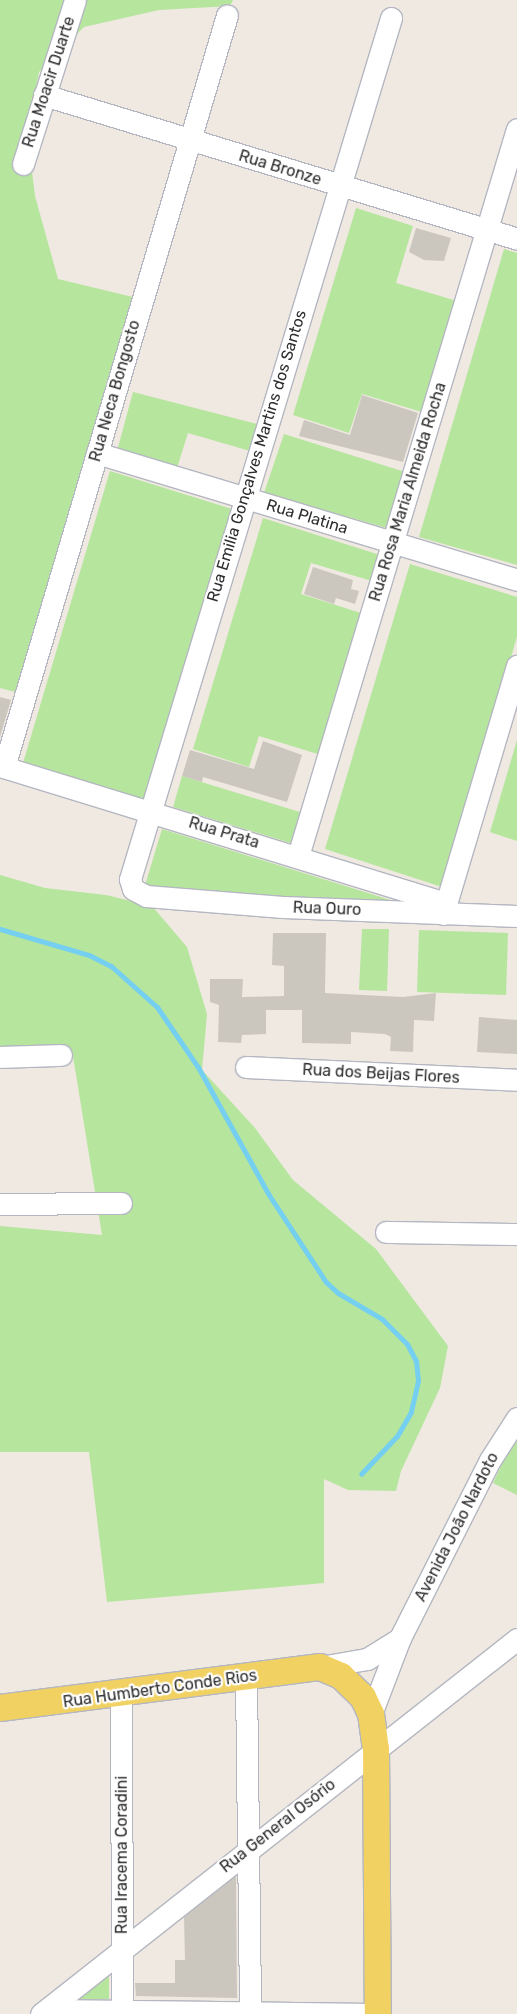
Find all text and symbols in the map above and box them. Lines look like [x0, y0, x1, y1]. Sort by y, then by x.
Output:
street label: Rua Moacir Duarte [19, 14, 79, 150]
street label: Rua Bronze [236, 146, 324, 190]
street label: Rua Emilia Gonçalves Martins dos Santos [203, 308, 311, 604]
street label: Rua Neca Bongosto [86, 318, 144, 464]
street label: Rua Rosa Maria Almeida Rocha [365, 380, 451, 604]
street label: Rua Platina [264, 495, 350, 539]
street label: Rua Prata [186, 813, 262, 853]
street label: Rua Ouro [292, 898, 362, 920]
street label: Rua dos Beijas Flores [302, 1060, 460, 1088]
street label: Avenida João Nardoto [411, 1449, 503, 1605]
street label: Rua Humberto Conde Rios [62, 1666, 258, 1712]
street label: Rua General Osório [216, 1775, 340, 1877]
street label: Rua Iracema Coradini [112, 1776, 132, 1934]

